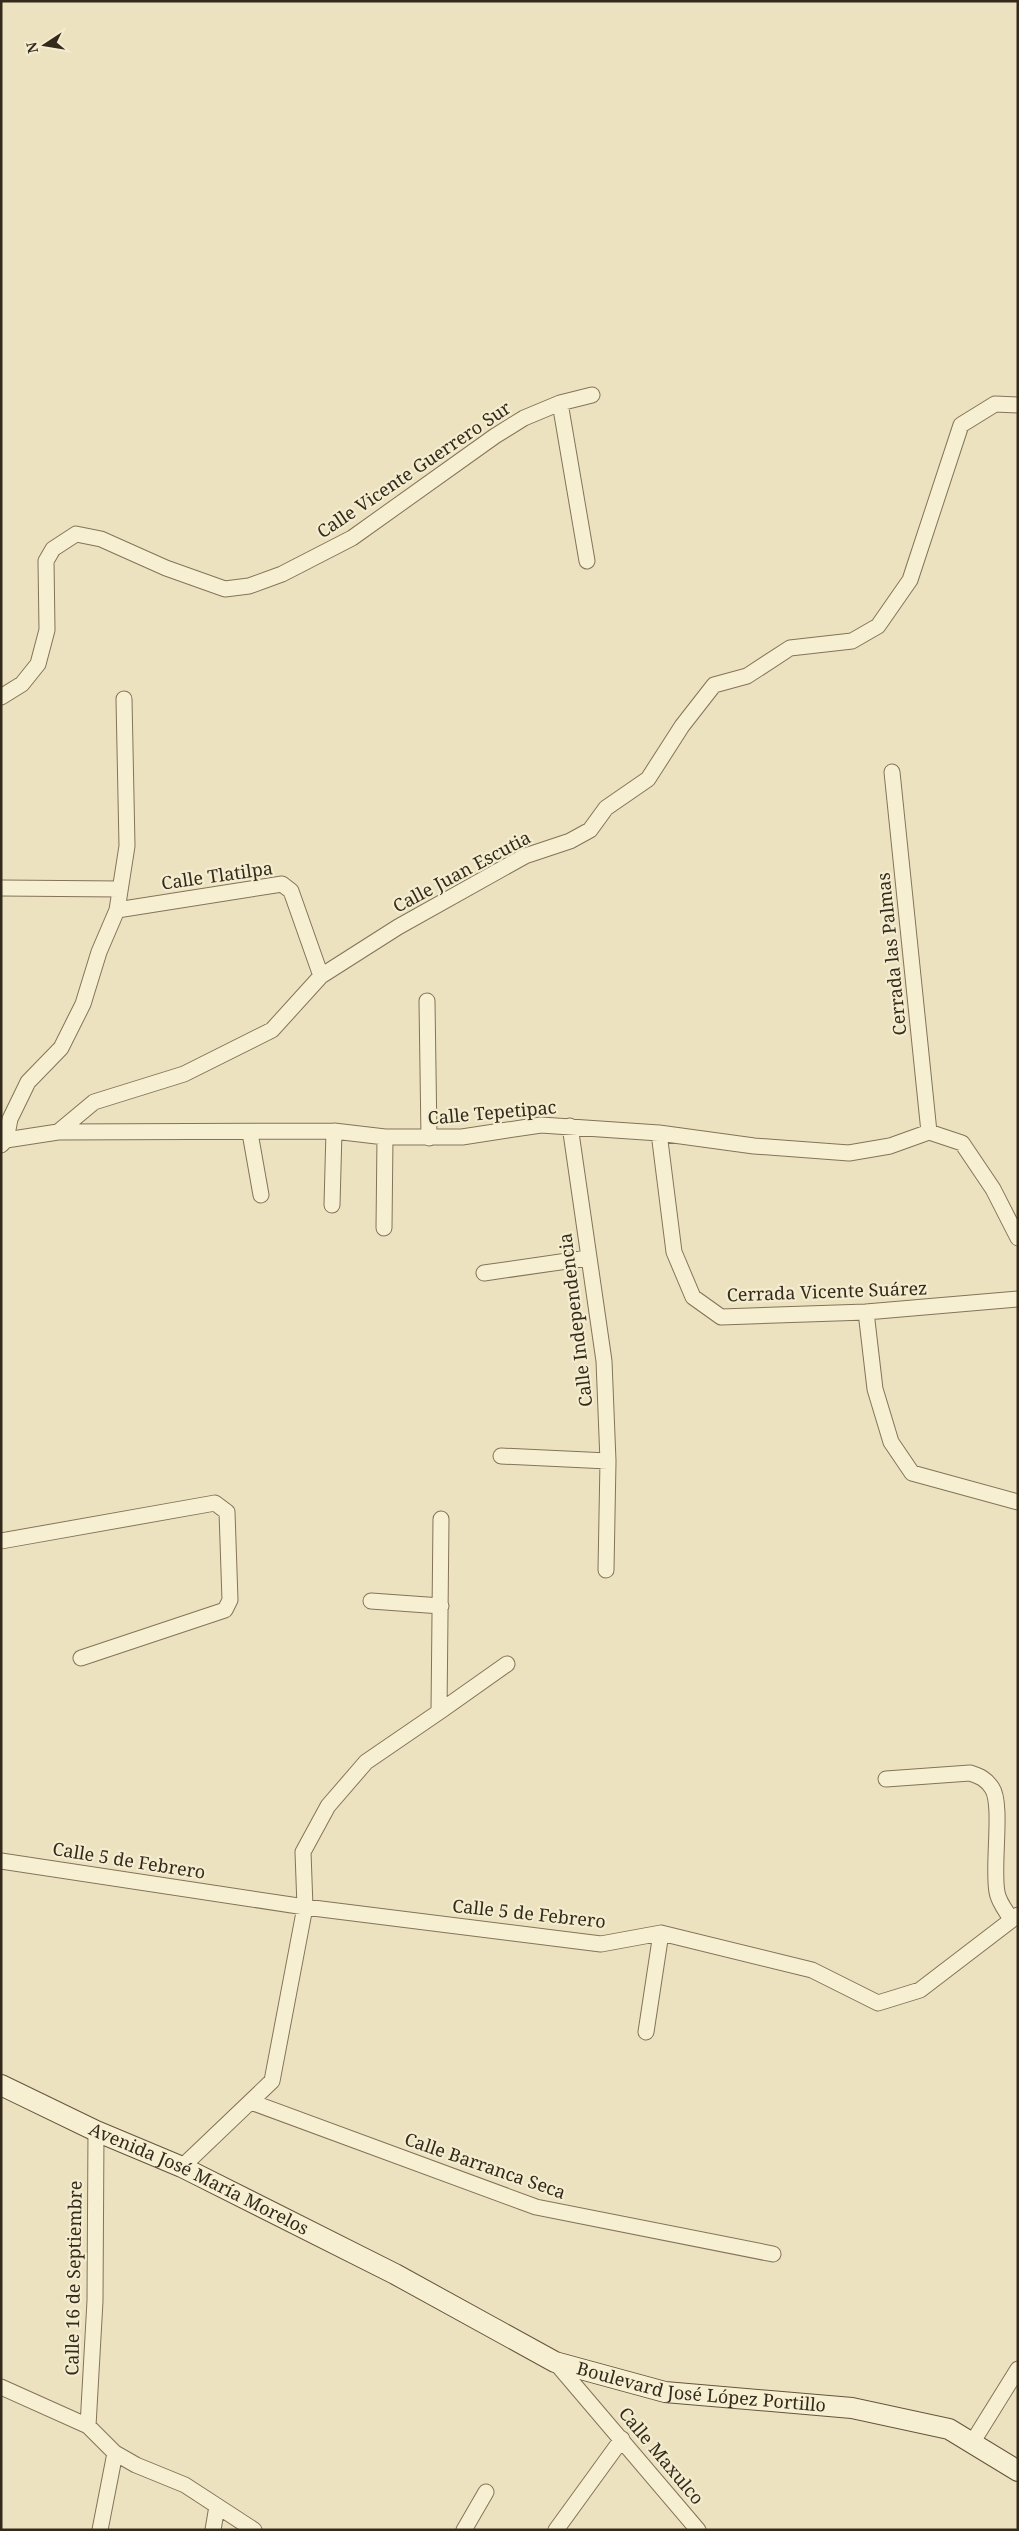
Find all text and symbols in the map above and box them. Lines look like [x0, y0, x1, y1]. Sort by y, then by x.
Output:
north arrow [20, 20, 70, 70]
text: N [21, 40, 42, 55]
street label: Calle Vicente Guerrero Sur [312, 395, 516, 543]
street label: Calle Juan Escutia [388, 825, 535, 918]
street label: Calle Tlatilpa [160, 855, 274, 895]
street label: Cerrada las Palmas [871, 871, 911, 1037]
street label: Calle Tepetipac [426, 1094, 557, 1130]
street label: Calle Independencia [552, 1232, 598, 1408]
street label: Cerrada Vicente Suárez [726, 1276, 928, 1306]
street label: Calle 5 de Febrero [51, 1836, 207, 1884]
street label: Calle 5 de Febrero [451, 1893, 607, 1933]
street label: Avenida José María Morelos [85, 2116, 313, 2240]
street label: Calle Barranca Seca [402, 2126, 569, 2204]
street label: Calle 16 de Septiembre [59, 2180, 87, 2376]
street label: Boulevard José López Portillo [574, 2355, 827, 2417]
street label: Calle Maxulco [614, 2402, 710, 2509]

